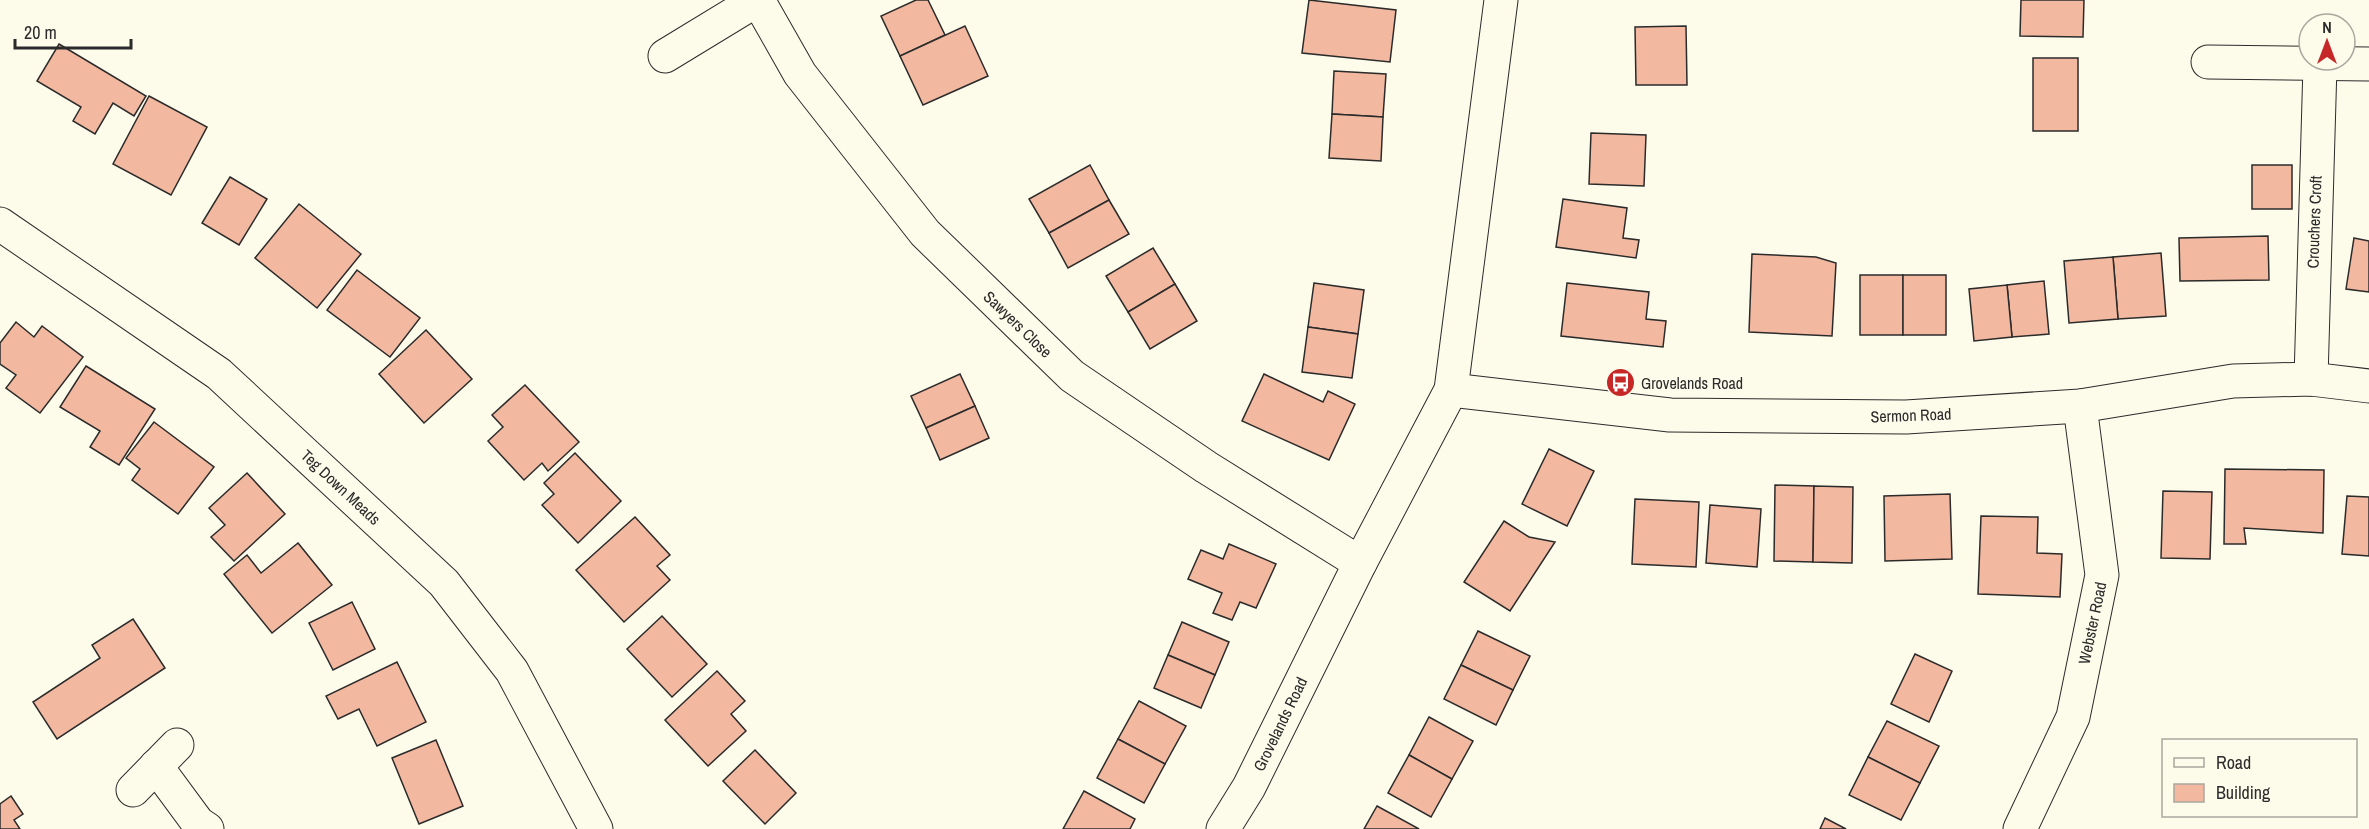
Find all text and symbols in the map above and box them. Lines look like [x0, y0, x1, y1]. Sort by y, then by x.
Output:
scale bar [15, 12, 130, 50]
north arrow [2297, 12, 2357, 72]
text: N [2322, 16, 2332, 38]
text: 20 m [24, 20, 57, 45]
street label: Crouchers Croft [2301, 175, 2327, 269]
street label: Sawyers Close [979, 286, 1057, 362]
bus stop icon: Grovelands Road [1604, 367, 1636, 399]
place label: Grovelands Road [1641, 372, 1743, 394]
street label: Sermon Road [1870, 403, 1952, 427]
street label: Teg Down Meads [296, 444, 386, 530]
street label: Webster Road [2073, 580, 2111, 666]
street label: Grovelands Road [1248, 673, 1312, 775]
legend [2162, 739, 2357, 817]
text: Road [2216, 750, 2251, 775]
text: Building [2216, 780, 2271, 805]

